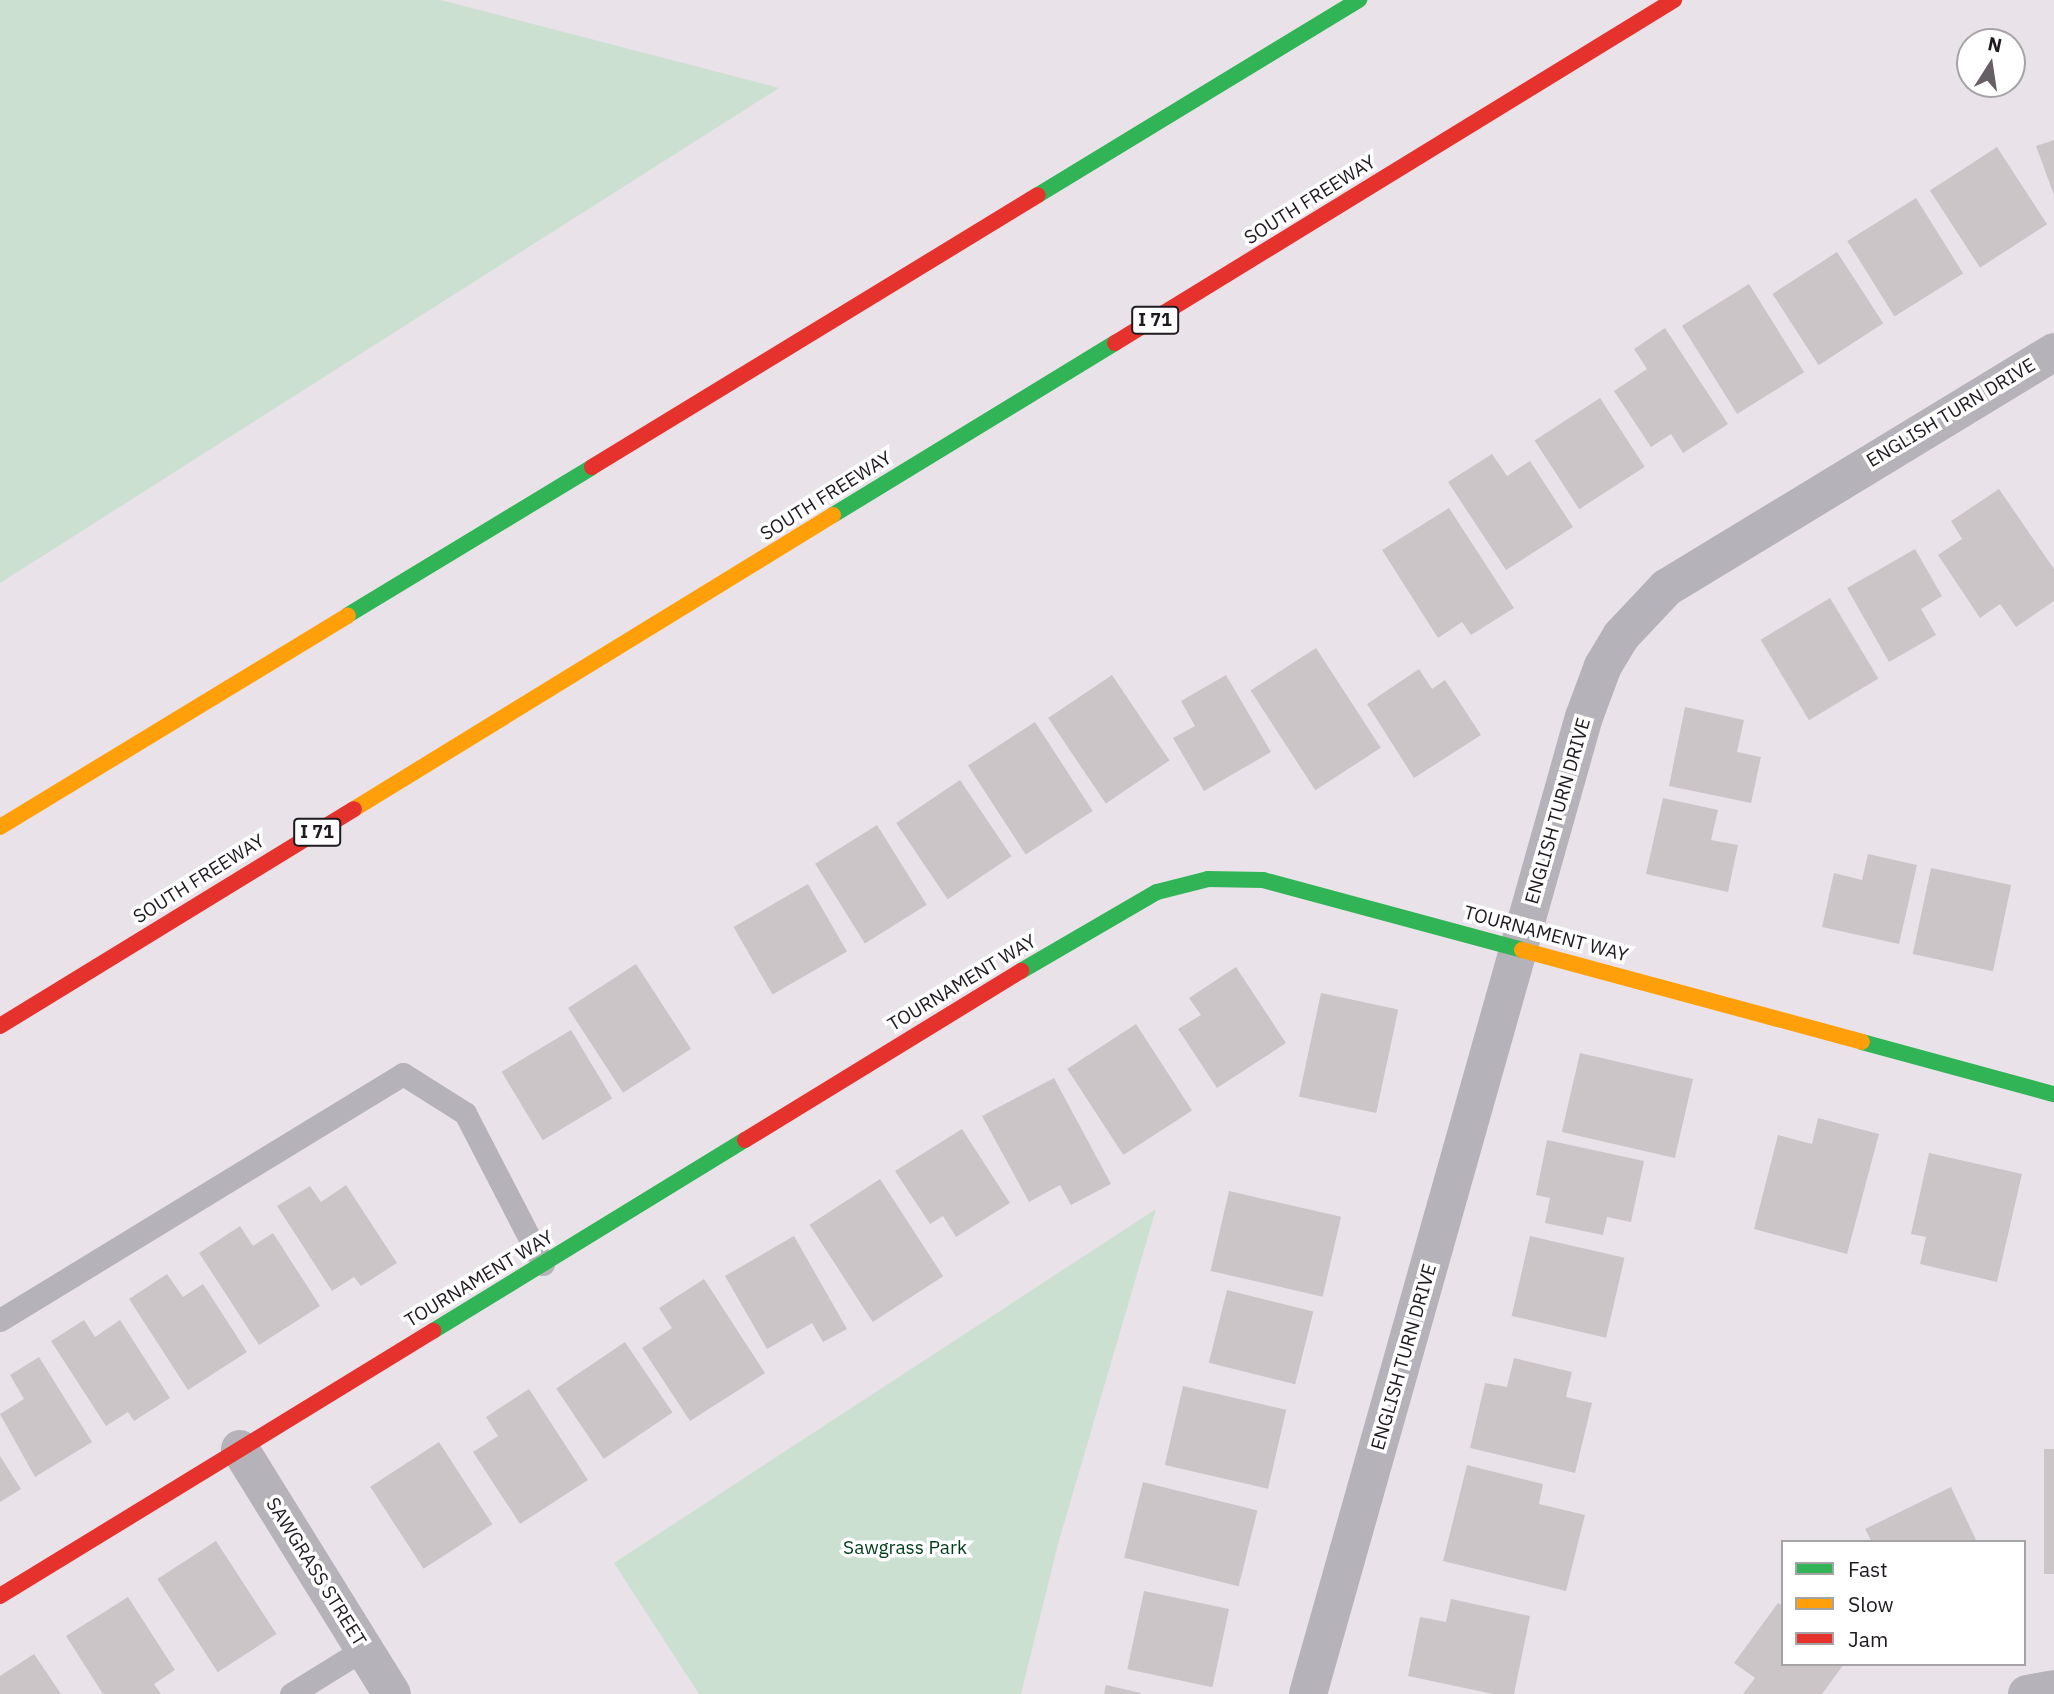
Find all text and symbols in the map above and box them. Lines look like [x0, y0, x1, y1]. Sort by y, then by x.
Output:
north arrow [1956, 28, 2026, 98]
text: N [1986, 31, 2004, 58]
street label: SOUTH FREEWAY [1240, 150, 1380, 250]
road number: I 71 [1130, 306, 1180, 334]
street label: ENGLISH TURN DRIVE [1863, 354, 2039, 472]
street label: SOUTH FREEWAY [756, 446, 896, 546]
street label: ENGLISH TURN DRIVE [1520, 715, 1596, 907]
road number: I 71 [292, 818, 342, 846]
street label: SOUTH FREEWAY [129, 829, 269, 929]
street label: TOURNAMENT WAY [1461, 901, 1631, 967]
street label: TOURNAMENT WAY [884, 930, 1040, 1036]
street label: TOURNAMENT WAY [401, 1226, 557, 1332]
street label: ENGLISH TURN DRIVE [1366, 1261, 1442, 1453]
street label: SAWGRASS STREET [261, 1494, 371, 1650]
park label: Sawgrass Park [843, 1537, 967, 1559]
legend [1781, 1540, 2026, 1666]
text: Fast [1848, 1555, 1888, 1583]
text: Slow [1848, 1590, 1894, 1618]
text: Jam [1848, 1625, 1888, 1653]

